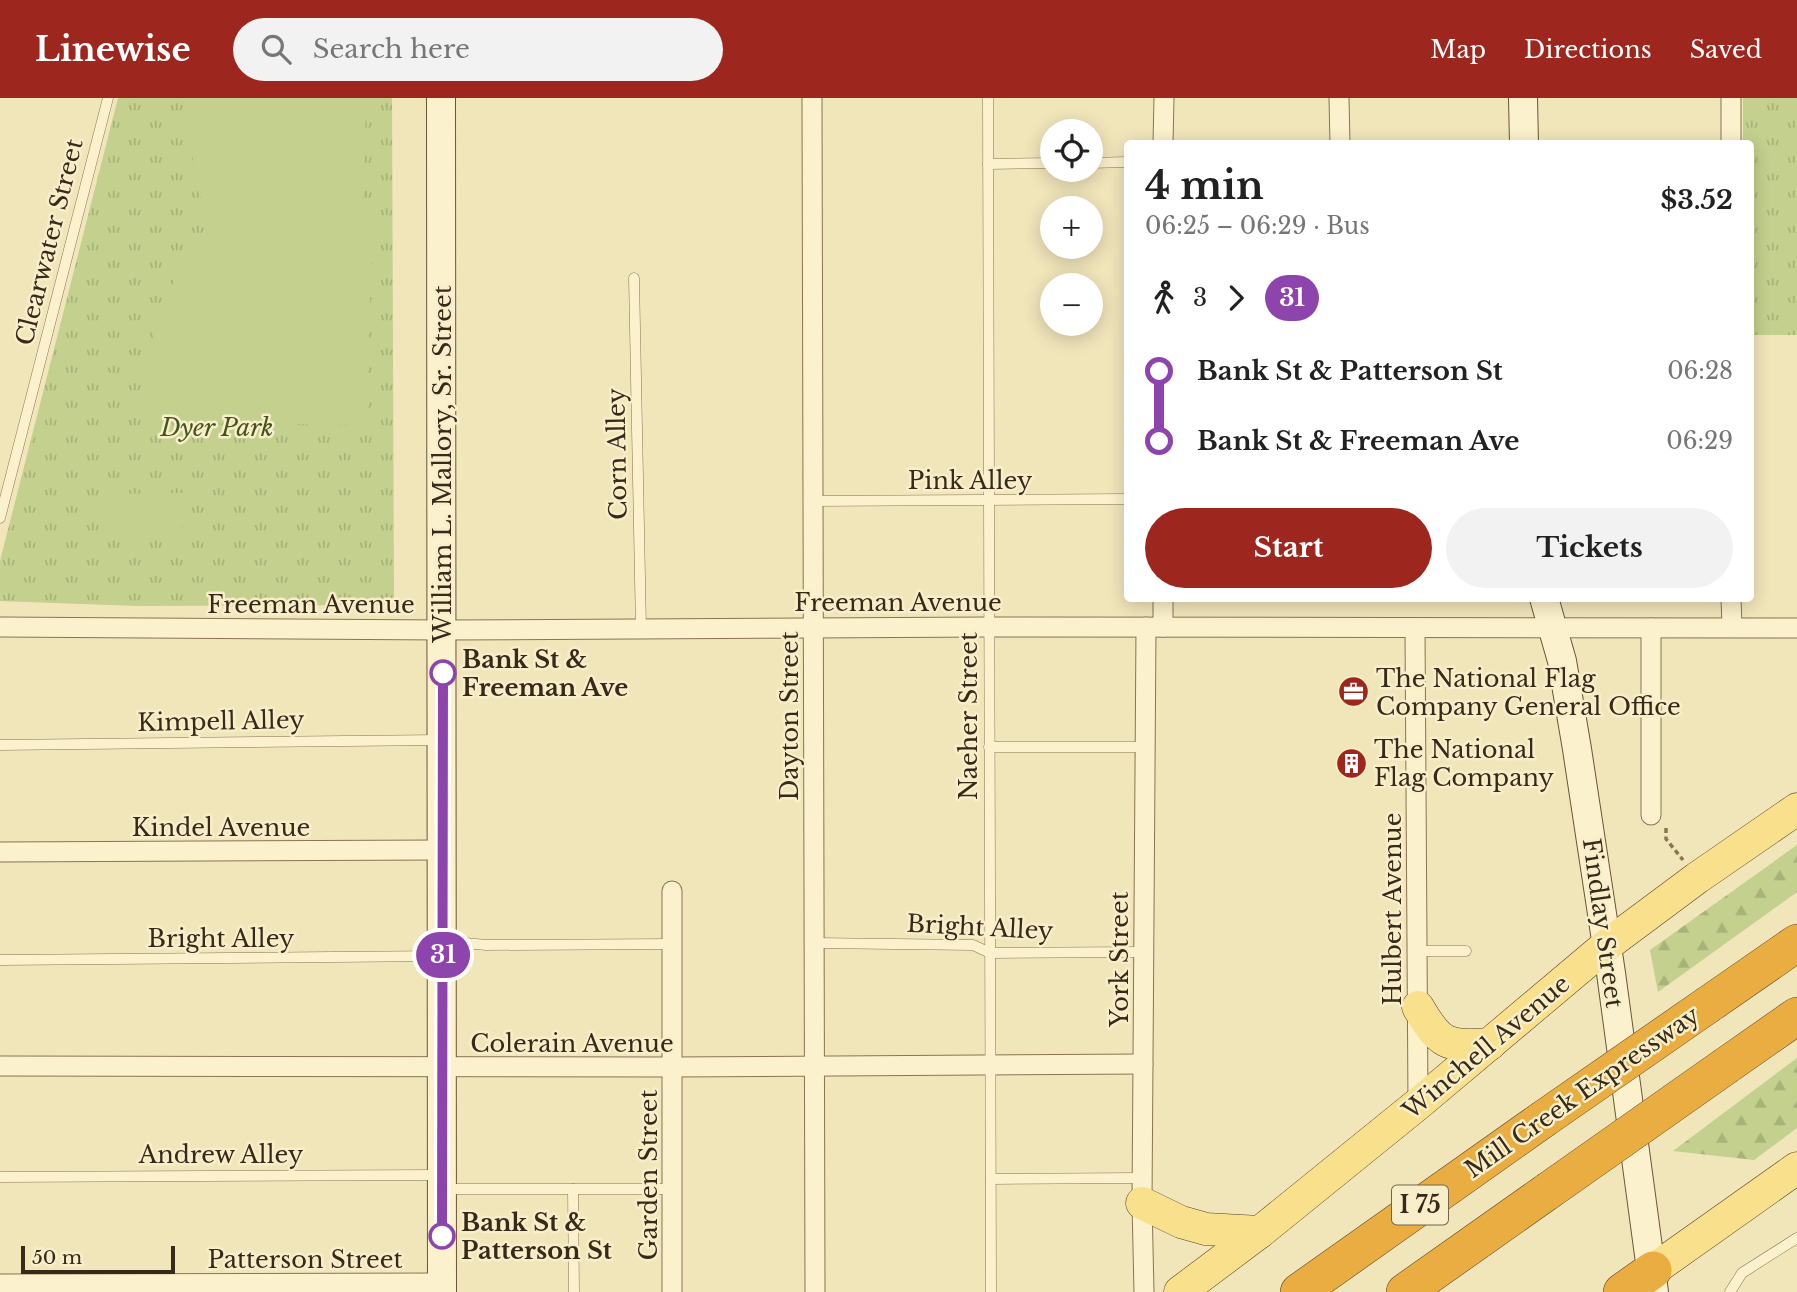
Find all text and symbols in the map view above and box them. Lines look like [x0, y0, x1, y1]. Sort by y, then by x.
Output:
search box [233, 18, 723, 81]
text: Linewise [35, 29, 191, 70]
icon: search [257, 30, 295, 68]
text: Search here [313, 33, 470, 65]
text: Map [1430, 35, 1486, 64]
text: Directions [1524, 35, 1652, 64]
text: Saved [1690, 35, 1762, 64]
map controls [1040, 119, 1103, 336]
button: locate [1040, 119, 1103, 182]
street label: Clearwater Street [9, 136, 89, 348]
text: 4 min [1145, 162, 1264, 209]
text: $3.52 [1661, 184, 1733, 216]
button: + [1040, 196, 1103, 259]
text: 06:25 – 06:29 · Bus [1145, 212, 1370, 240]
button: − [1040, 273, 1103, 336]
icon: walk [1145, 279, 1183, 317]
icon: forward [1217, 279, 1255, 317]
text: 31 [1279, 283, 1305, 312]
text: 3 [1193, 284, 1207, 312]
street label: William L. Mallory, Sr. Street [428, 285, 457, 644]
text: Bank St & Patterson St [1197, 355, 1503, 387]
text: 06:28 [1667, 357, 1733, 385]
street label: Corn Alley [601, 387, 633, 520]
park label: Dyer Park [160, 413, 273, 442]
text: Bank St & Freeman Ave [1197, 425, 1519, 457]
text: 06:29 [1666, 427, 1733, 455]
street label: Pink Alley [908, 466, 1033, 495]
button: Start [1145, 508, 1432, 588]
button: Tickets [1446, 508, 1733, 588]
street label: Freeman Avenue [794, 588, 1002, 617]
street label: Freeman Avenue [207, 590, 415, 619]
street label: Dayton Street [775, 631, 804, 801]
street label: Naeher Street [954, 632, 983, 800]
place label: Bank St & Freeman Ave [462, 645, 628, 702]
marker: Bank St & Freeman Ave [430, 660, 456, 686]
place label: The National Flag Company General Office [1376, 664, 1681, 721]
office icon: The National Flag Company General Office [1336, 675, 1370, 709]
street label: Kimpell Alley [137, 705, 305, 737]
place label: The National Flag Company [1374, 735, 1555, 792]
building icon: The National Flag Company [1334, 746, 1368, 780]
street label: Kindel Avenue [132, 813, 310, 842]
street label: Hulbert Avenue [1378, 813, 1407, 1005]
street label: Findlay Street [1577, 836, 1629, 1010]
street label: York Street [1105, 891, 1134, 1028]
street label: Bright Alley [906, 909, 1055, 945]
street label: Bright Alley [148, 924, 295, 953]
line badge: 31 [412, 932, 474, 978]
text: 31 [430, 940, 456, 969]
street label: Winchell Avenue [1396, 969, 1575, 1126]
street label: Mill Creek Expressway [1459, 1000, 1705, 1184]
street label: Colerain Avenue [470, 1029, 674, 1058]
street label: Garden Street [634, 1090, 663, 1260]
street label: Andrew Alley [138, 1140, 304, 1169]
road number: I 75 [1392, 1186, 1448, 1224]
place label: Bank St & Patterson St [461, 1208, 613, 1265]
marker: Bank St & Patterson St [429, 1223, 455, 1249]
scale bar [21, 1243, 175, 1275]
street label: Patterson Street [207, 1245, 403, 1274]
text: 50 m [32, 1246, 82, 1269]

